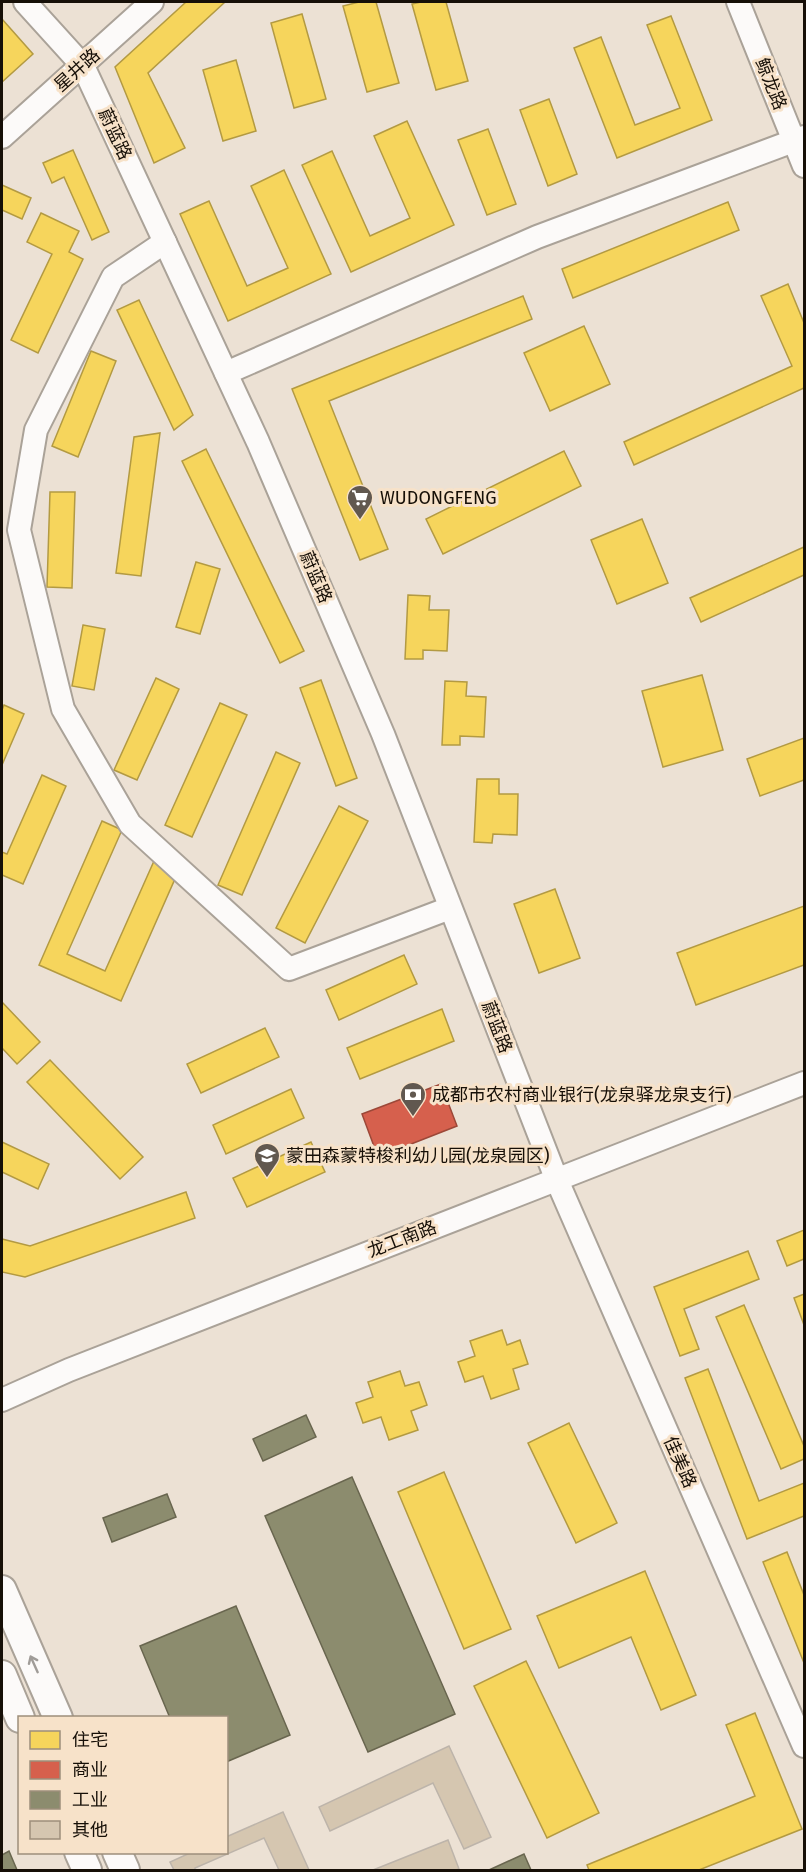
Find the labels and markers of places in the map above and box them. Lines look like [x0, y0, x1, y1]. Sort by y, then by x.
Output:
supermarket icon: WUDONGFENG [345, 483, 375, 521]
place label: WUDONGFENG [380, 487, 497, 509]
bank icon: 成都市农村商业银行(龙泉驿龙泉支行) [398, 1080, 428, 1118]
place label: 成都市农村商业银行(龙泉驿龙泉支行) [432, 1084, 732, 1106]
school or university icon: 蒙田森蒙特梭利幼儿园(龙泉园区) [252, 1141, 282, 1179]
place label: 蒙田森蒙特梭利幼儿园(龙泉园区) [286, 1145, 550, 1167]

